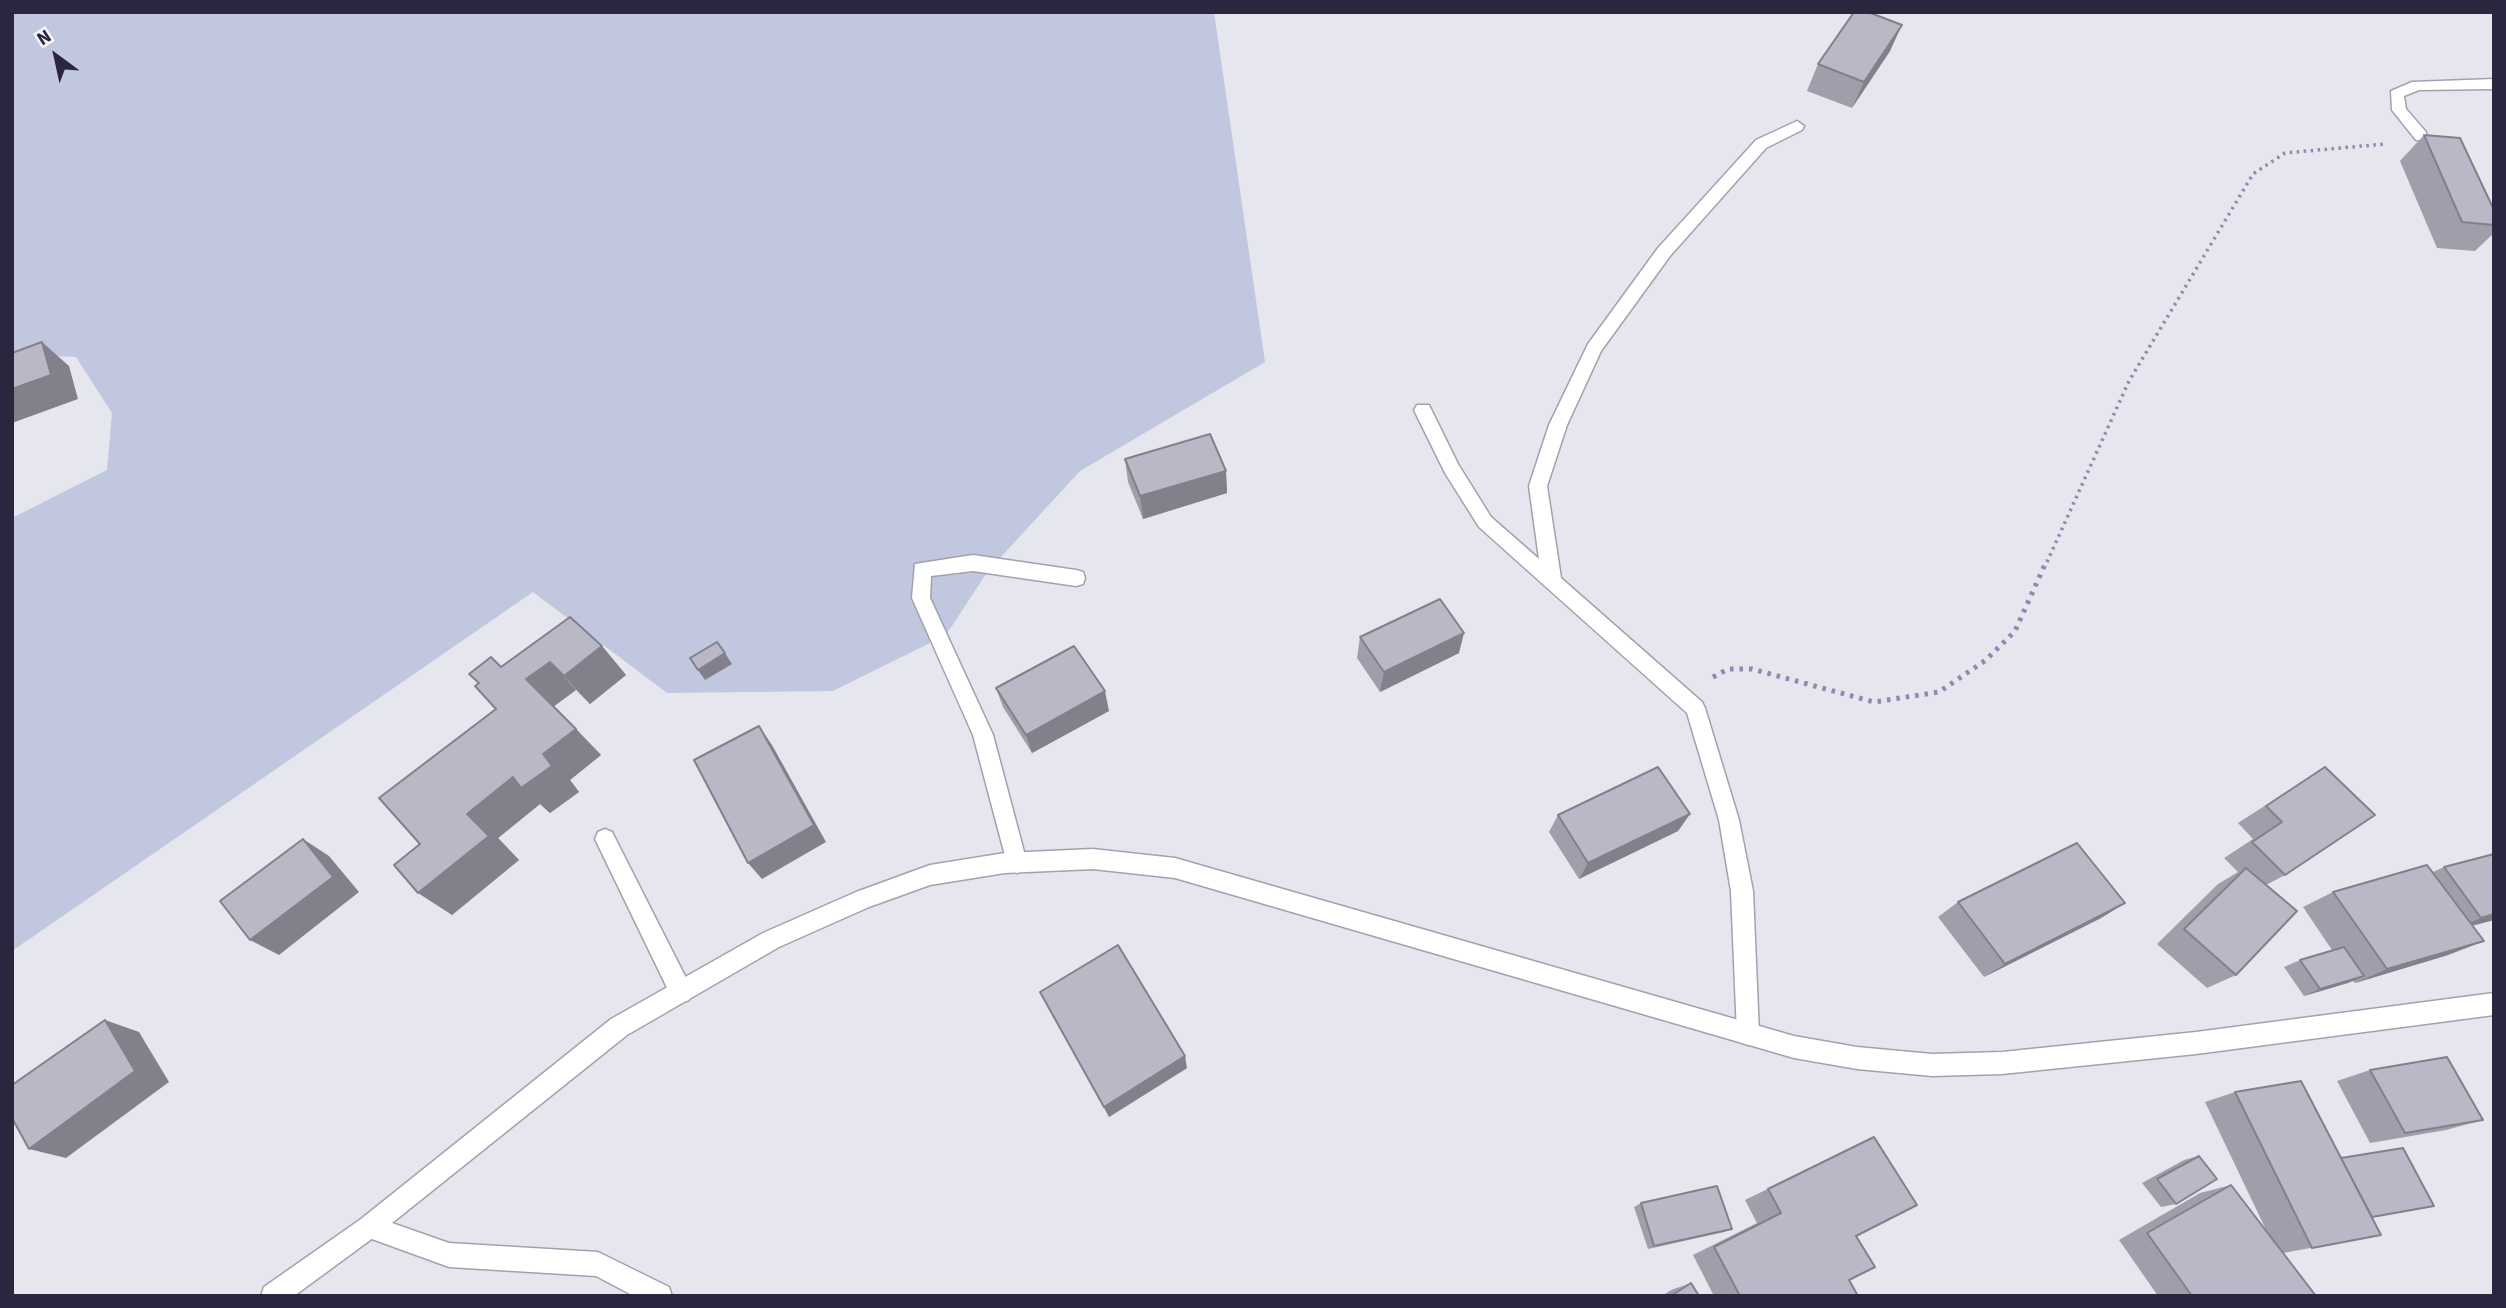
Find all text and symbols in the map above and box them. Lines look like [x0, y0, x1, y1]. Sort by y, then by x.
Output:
north arrow [21, 21, 91, 91]
text: N [32, 23, 57, 53]

